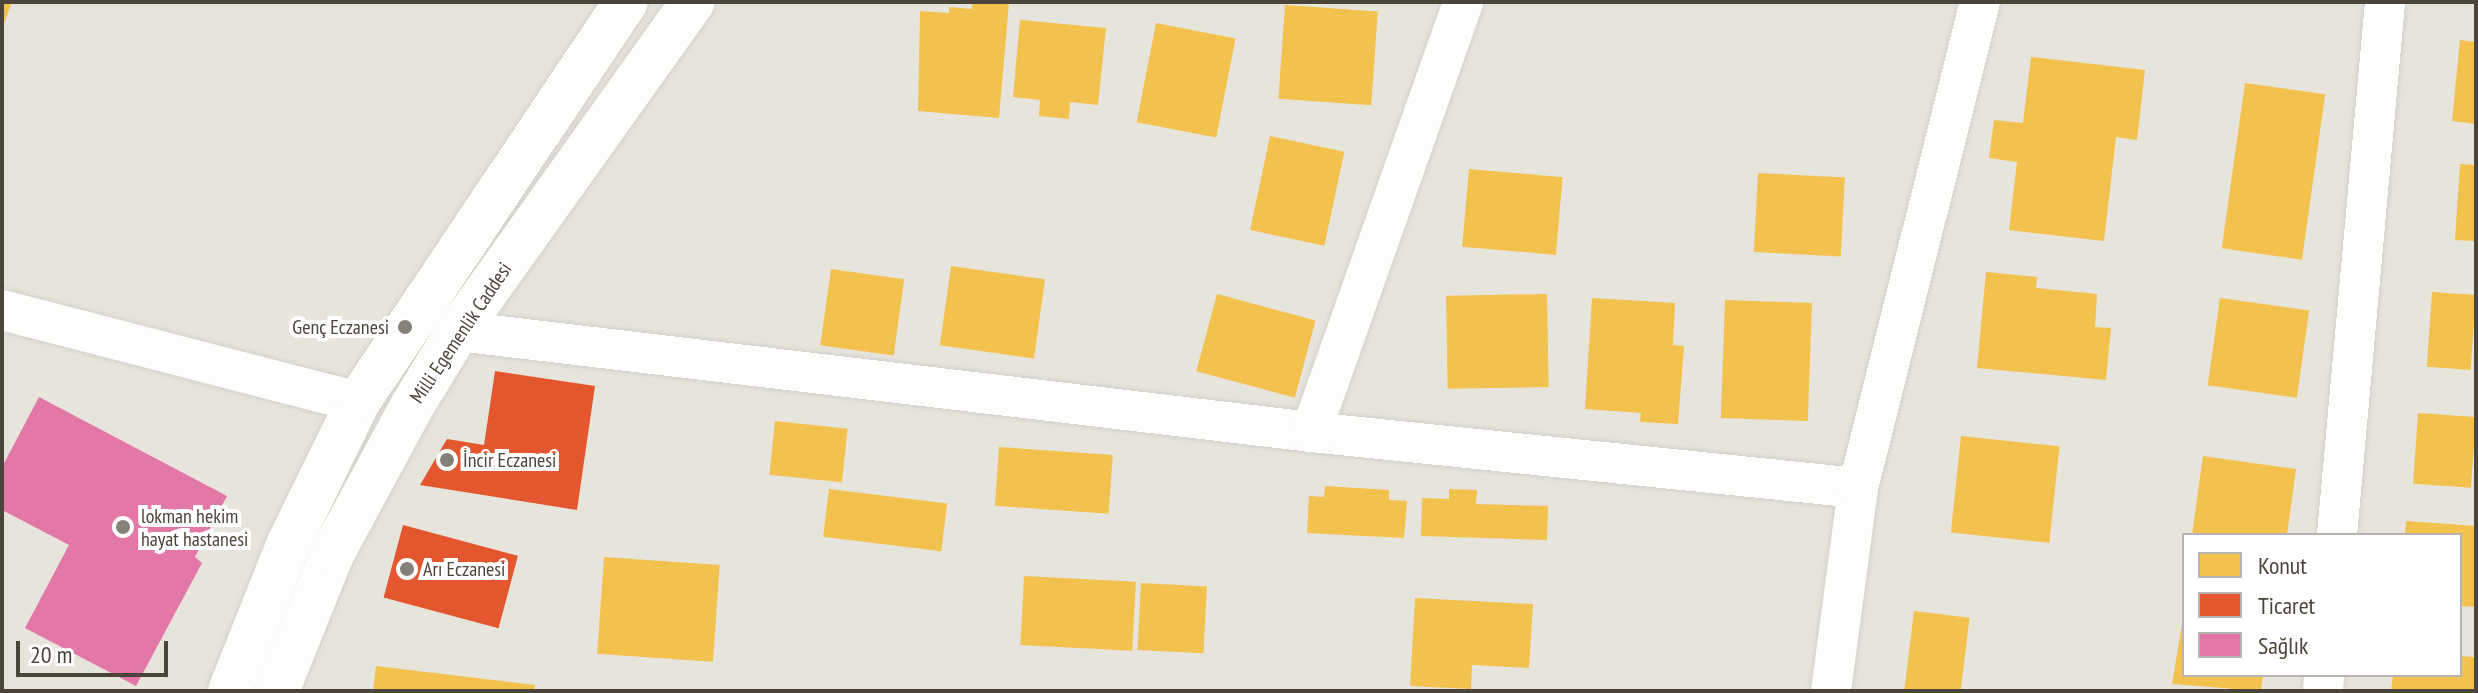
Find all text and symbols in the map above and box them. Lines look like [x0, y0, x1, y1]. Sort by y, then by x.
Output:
street label: Milli Egemenlik Caddesi [405, 258, 517, 408]
place label: Genç Eczanesi [292, 315, 389, 339]
marker: Genç Eczanesi [396, 318, 414, 336]
place label: İncir Eczanesi [463, 448, 556, 472]
marker: İncir Eczanesi [438, 451, 456, 469]
place label: lokman hekim hayat hastanesi [141, 504, 248, 551]
marker: lokman hekim hayat hastanesi [112, 516, 134, 538]
legend [2182, 533, 2462, 677]
text: Konut [2258, 550, 2307, 581]
place label: Arı Eczanesi [423, 557, 505, 581]
marker: Arı Eczanesi [398, 560, 416, 578]
text: Ticaret [2258, 590, 2315, 621]
scale bar [20, 625, 172, 675]
text: Sağlık [2258, 630, 2308, 661]
text: 20 m [30, 639, 72, 670]

